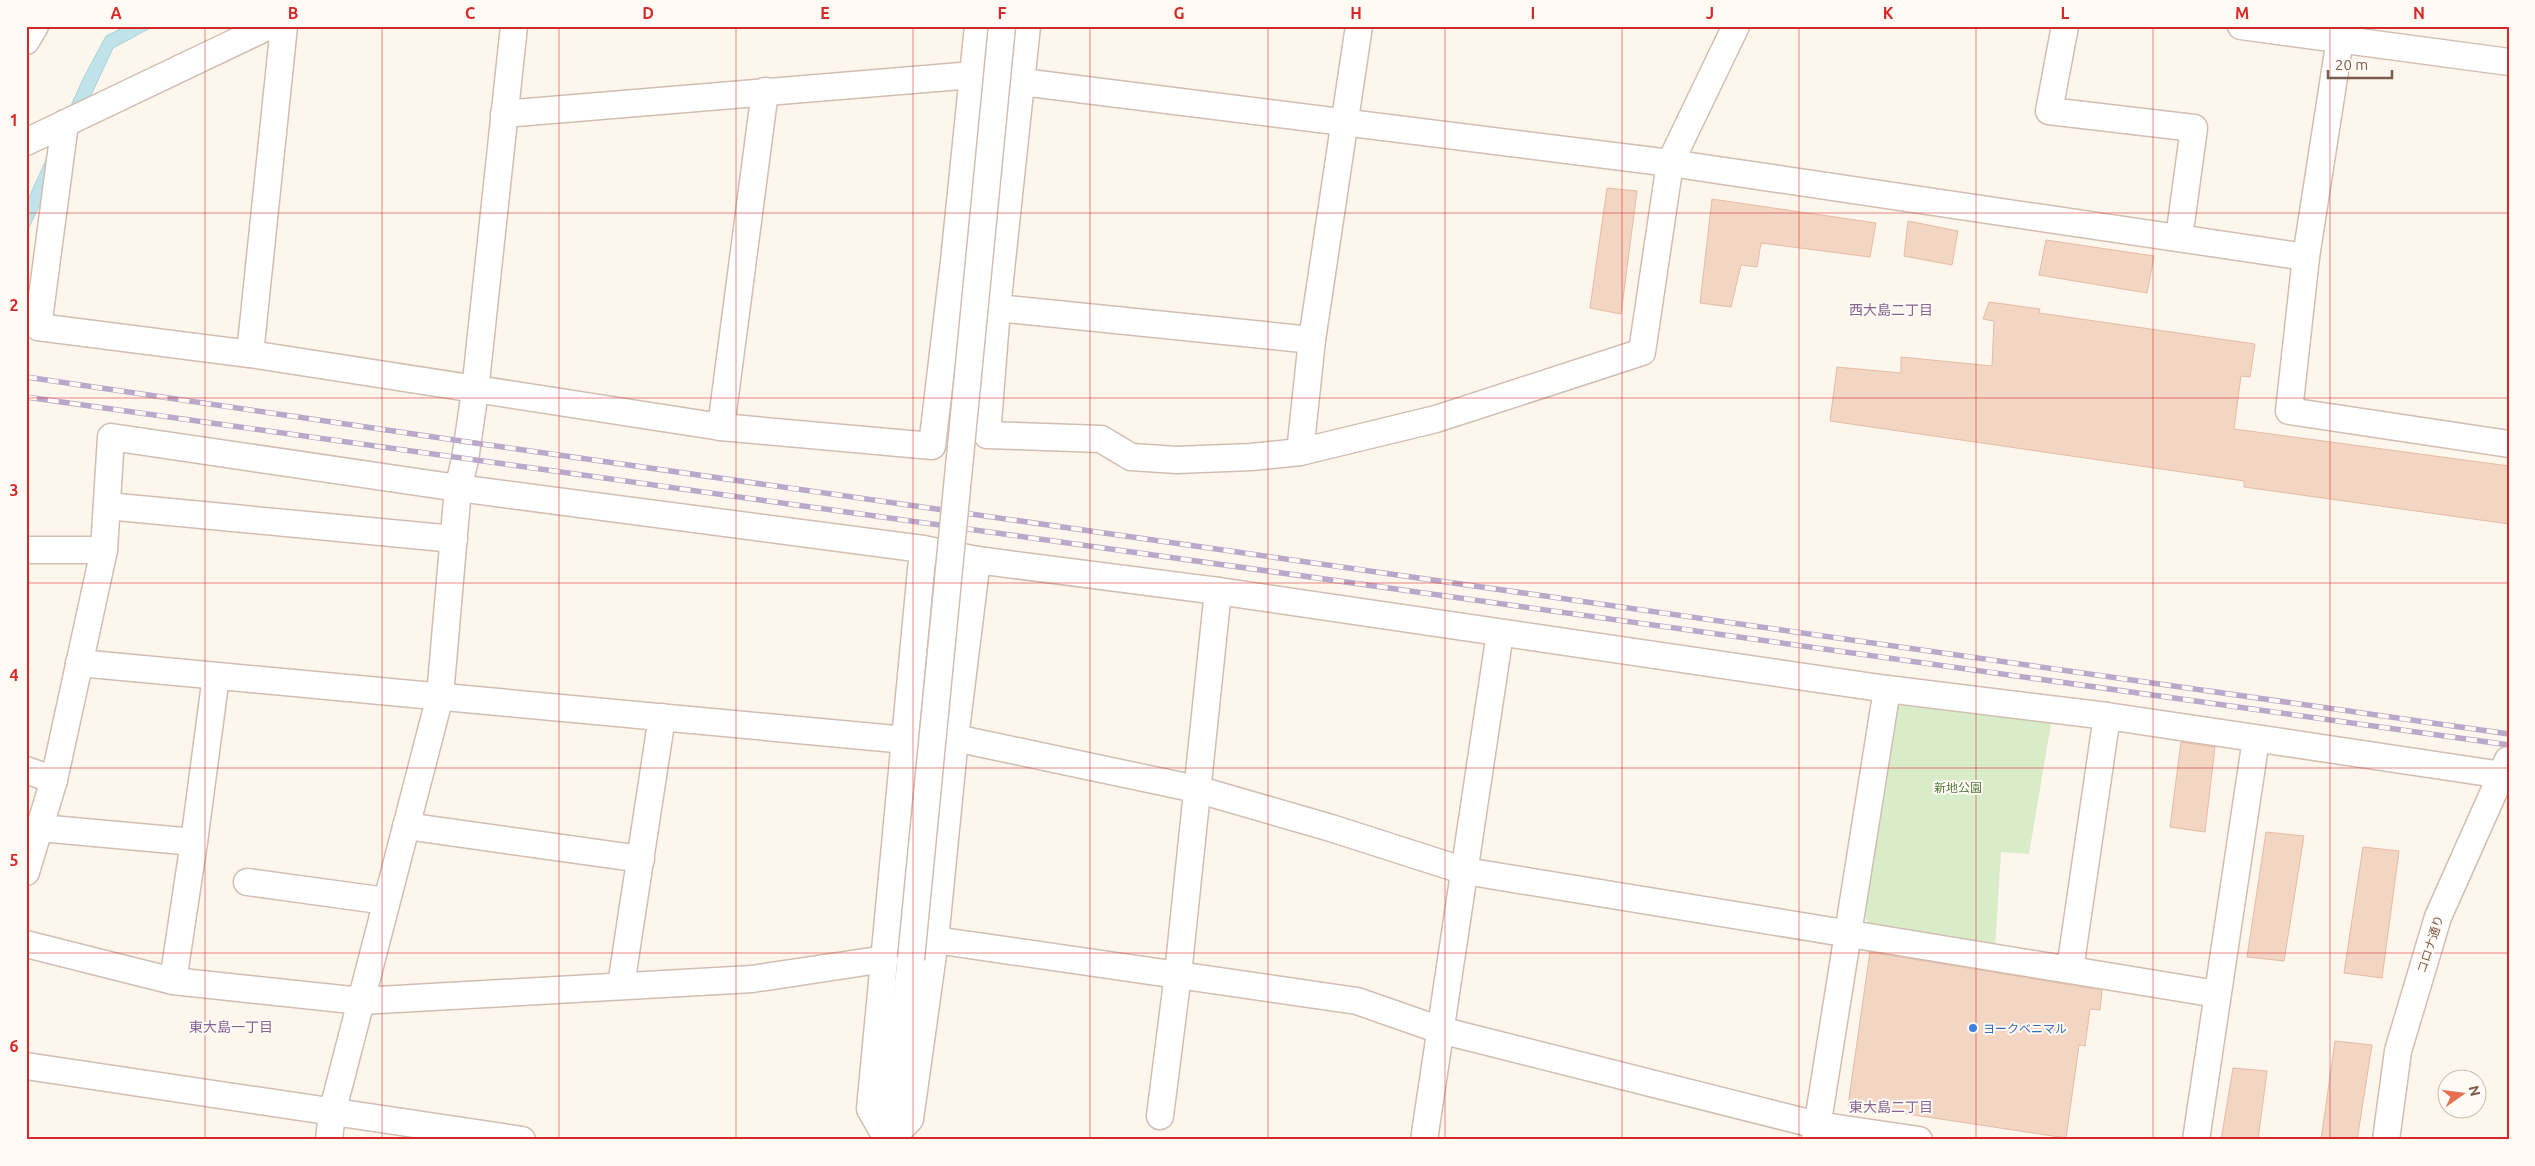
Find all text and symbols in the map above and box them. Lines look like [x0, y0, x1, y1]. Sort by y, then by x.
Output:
text: A [110, 4, 122, 22]
text: B [288, 4, 298, 22]
text: C [465, 4, 475, 22]
text: D [642, 4, 654, 22]
text: E [820, 4, 830, 22]
text: F [998, 4, 1007, 22]
text: G [1173, 4, 1185, 22]
text: H [1350, 4, 1362, 22]
text: I [1531, 4, 1535, 22]
text: J [1706, 4, 1714, 22]
text: K [1883, 4, 1894, 22]
text: L [2061, 4, 2070, 22]
text: M [2235, 4, 2249, 22]
text: N [2413, 4, 2425, 22]
scale bar [2328, 48, 2391, 80]
text: 20 m [2335, 56, 2368, 73]
text: 1 [9, 111, 19, 129]
text: 2 [9, 296, 19, 314]
district label: 西大島二丁目 [1849, 302, 1933, 318]
text: 3 [9, 481, 19, 499]
text: 4 [9, 666, 19, 684]
park label: 新地公園 [1934, 781, 1982, 794]
text: 5 [9, 851, 19, 869]
street label: コロナ通り [2415, 913, 2445, 975]
district label: 東大島一丁目 [189, 1019, 273, 1035]
marker: ヨークベニマル [1967, 1022, 1979, 1034]
place label: ヨークベニマル [1983, 1022, 2067, 1035]
text: 6 [9, 1037, 19, 1055]
north arrow [2438, 1068, 2488, 1118]
text: N [2466, 1084, 2484, 1098]
district label: 東大島二丁目 [1849, 1099, 1933, 1115]

